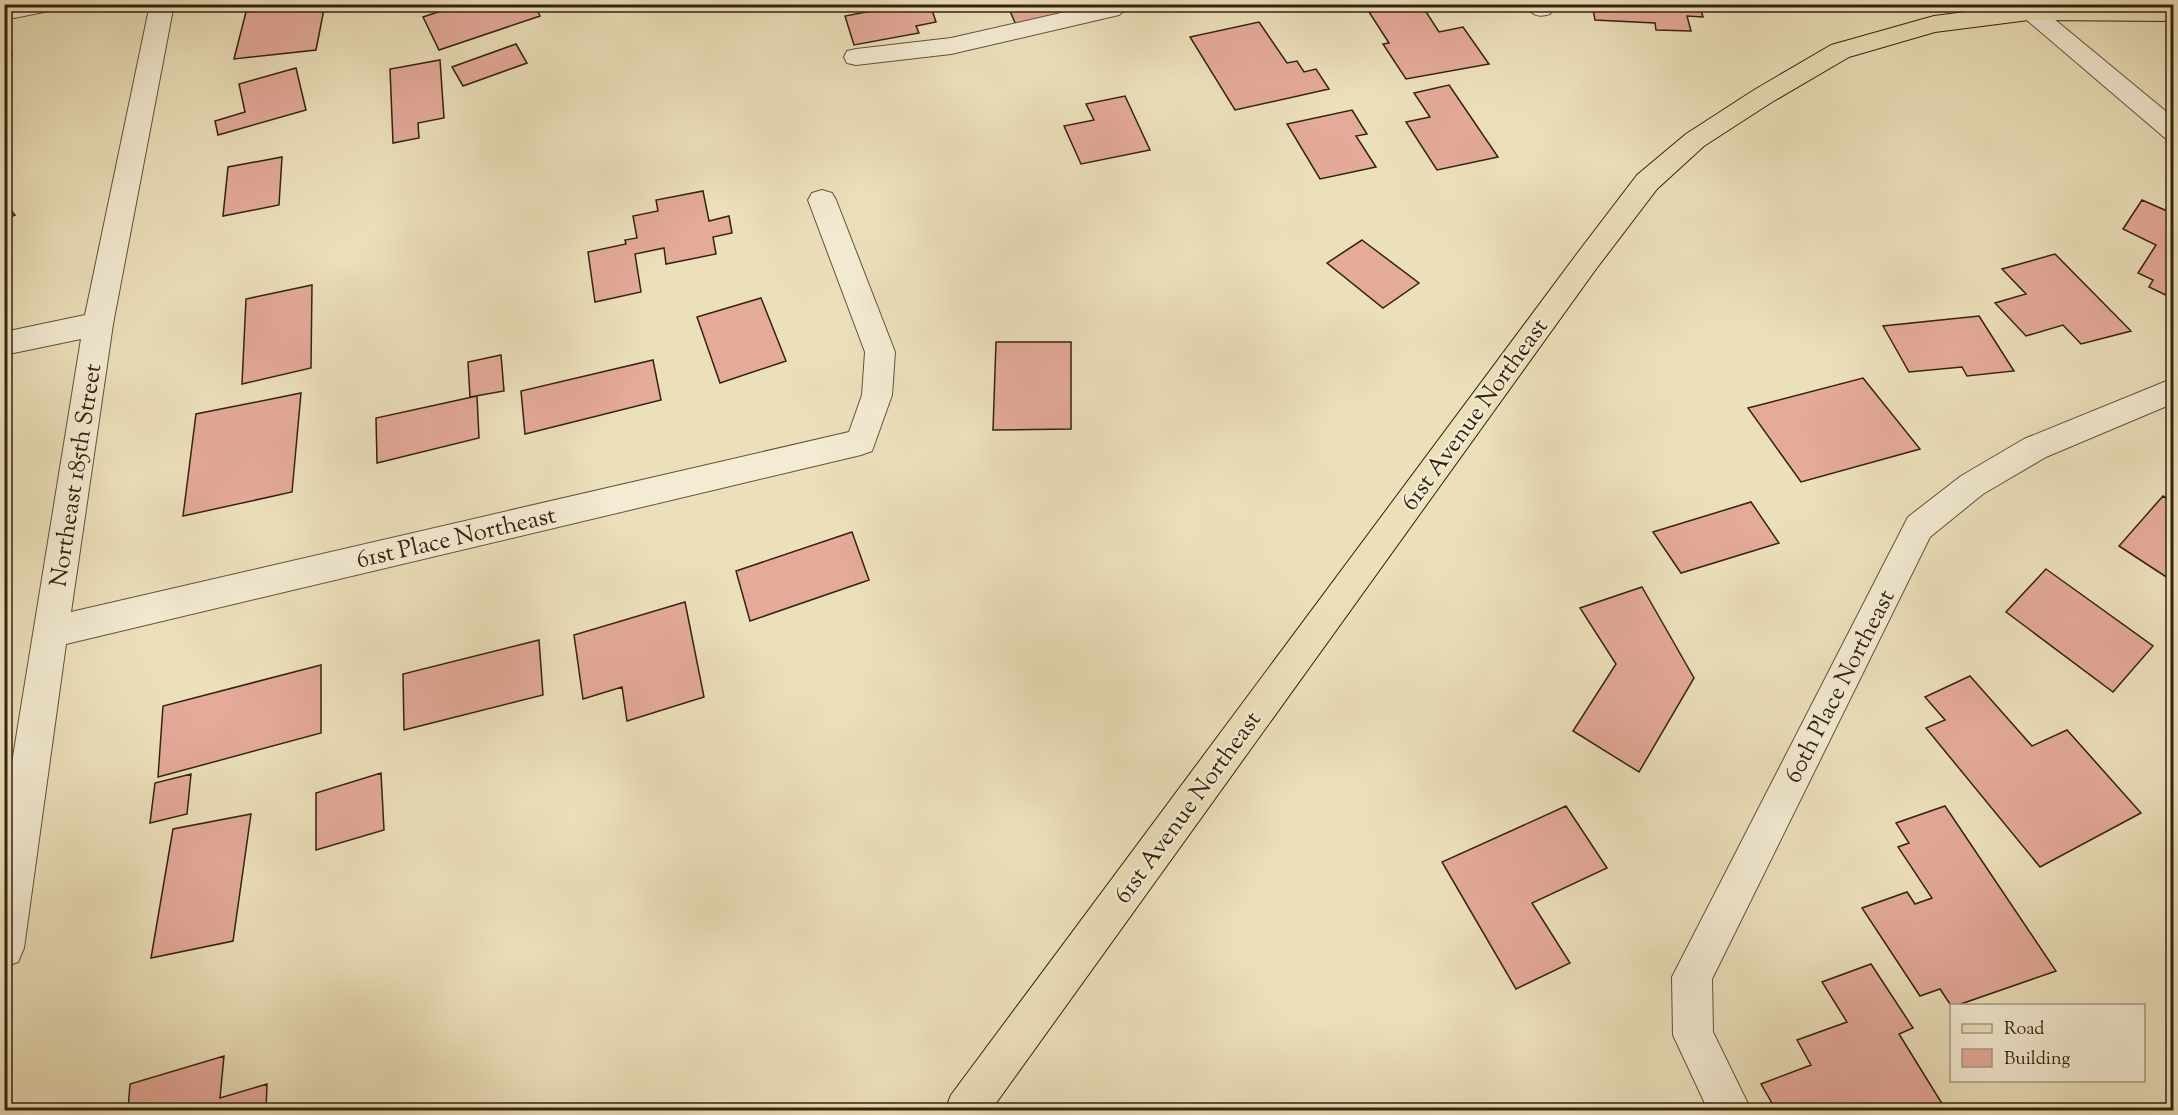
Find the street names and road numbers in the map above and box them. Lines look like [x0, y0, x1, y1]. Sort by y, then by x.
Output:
street label: 61st Avenue Northeast [1394, 312, 1557, 519]
street label: Northeast 185th Street [43, 361, 111, 589]
street label: 61st Place Northeast [353, 499, 559, 578]
street label: 60th Place Northeast [1777, 584, 1904, 789]
street label: 61st Avenue Northeast [1107, 705, 1270, 912]

